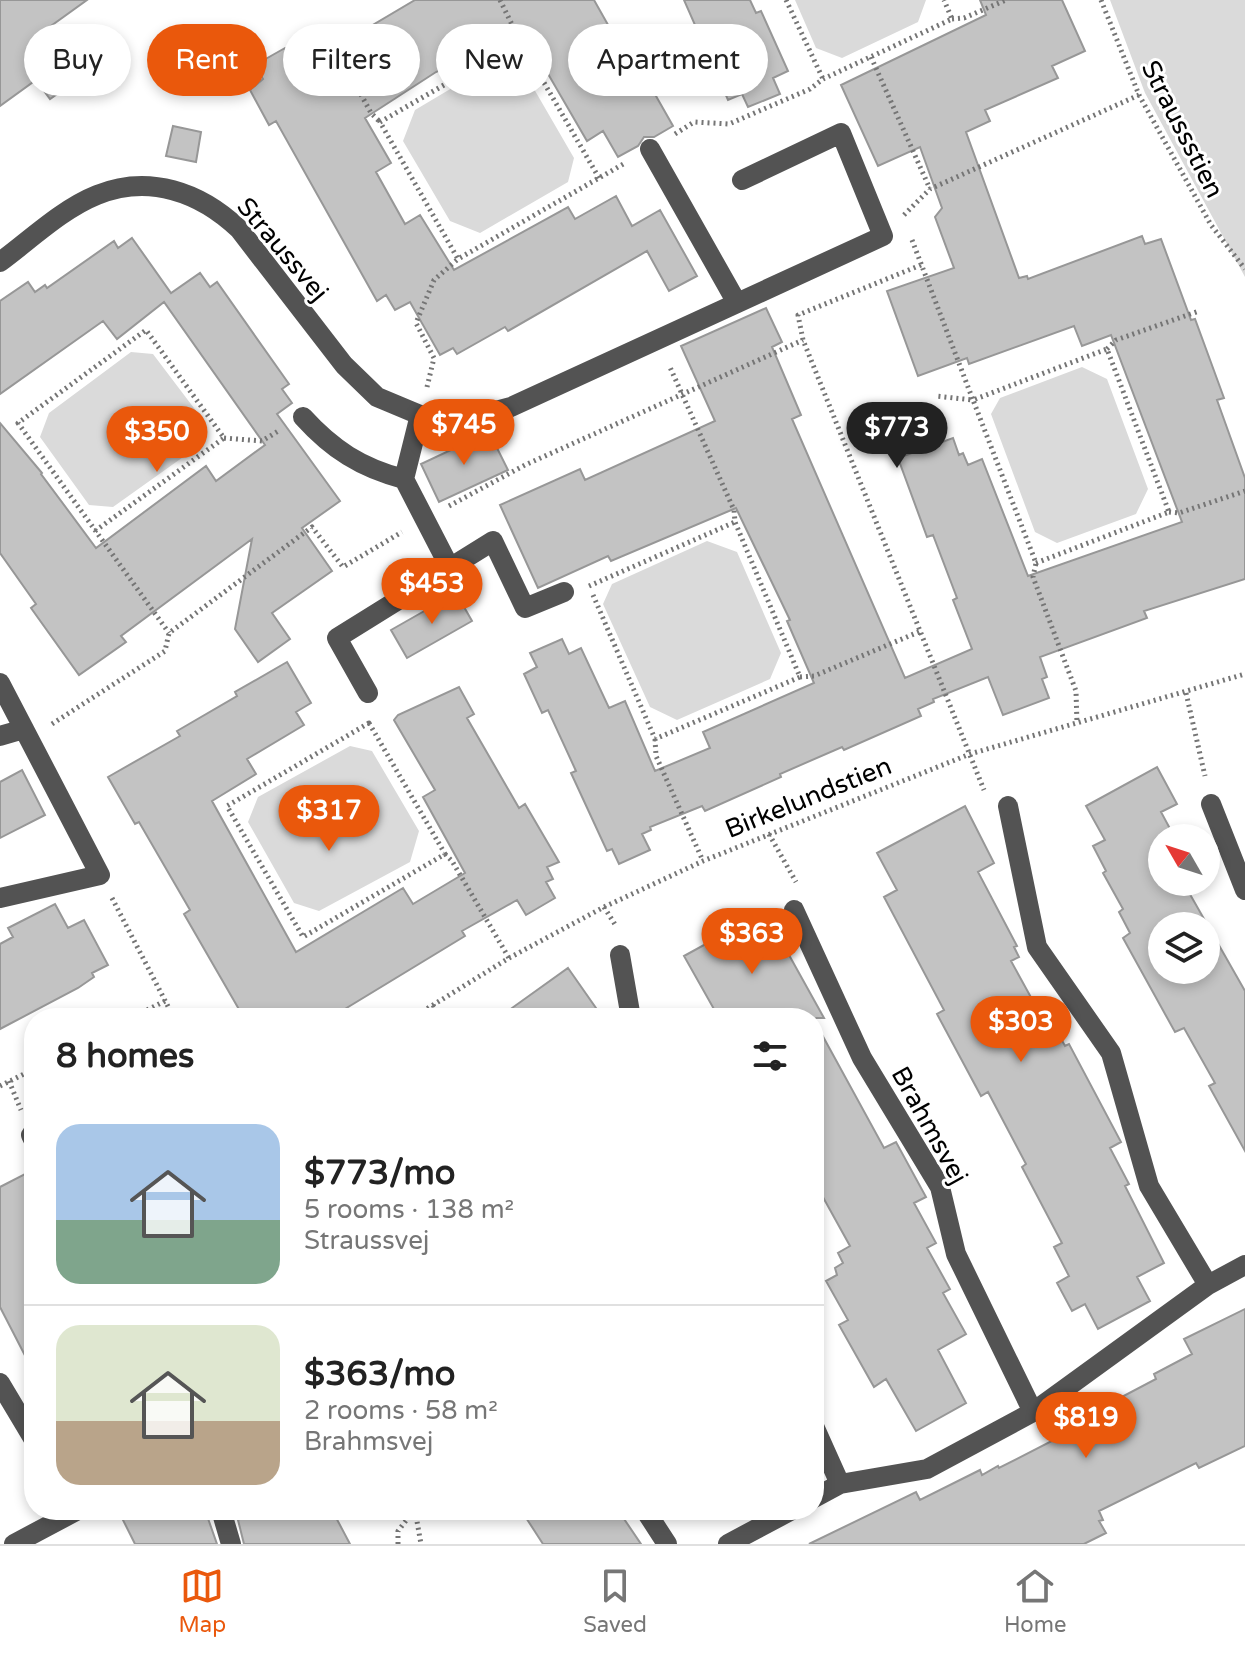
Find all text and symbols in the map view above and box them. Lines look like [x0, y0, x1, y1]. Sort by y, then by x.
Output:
chip: Buy [24, 24, 131, 96]
chip: Rent [147, 24, 267, 96]
chip: Filters [283, 24, 420, 96]
chip: New [436, 24, 552, 96]
chip: Apartment [568, 24, 768, 96]
street label: Straussstien [1135, 55, 1230, 203]
street label: Straussvej [230, 191, 335, 307]
pin: $745 [417, 399, 511, 467]
pin: $773 [850, 402, 944, 470]
pin: $350 [110, 406, 204, 474]
text: $745 [431, 409, 497, 440]
text: $773 [864, 412, 930, 443]
text: $350 [124, 416, 190, 447]
pin: $453 [385, 558, 479, 626]
text: $453 [399, 568, 465, 599]
street label: Birkelundstien [720, 750, 896, 845]
pin: $317 [282, 785, 376, 853]
text: $317 [296, 795, 362, 826]
north arrow [1148, 824, 1220, 896]
map controls [1148, 824, 1220, 984]
pin: $363 [705, 908, 799, 976]
button: layers [1148, 912, 1220, 984]
text: $363 [719, 918, 785, 949]
pin: $303 [974, 996, 1068, 1064]
text: $303 [988, 1006, 1054, 1037]
icon: filters [748, 1034, 792, 1078]
text: 8 homes [56, 1036, 194, 1077]
street label: Brahmsvej [885, 1061, 974, 1189]
text: $773/mo [304, 1153, 455, 1194]
icon: home [120, 1156, 216, 1252]
text: 5 rooms · 138 m² [304, 1194, 514, 1225]
text: Straussvej [304, 1225, 429, 1256]
text: $363/mo [304, 1354, 455, 1395]
icon: home [120, 1357, 216, 1453]
pin: $819 [1039, 1392, 1133, 1460]
text: 2 rooms · 58 m² [304, 1395, 498, 1426]
text: $819 [1053, 1402, 1119, 1433]
text: Brahmsvej [304, 1426, 433, 1457]
tab: Map [179, 1564, 226, 1638]
tab: Saved [583, 1564, 647, 1638]
tab: Home [1004, 1564, 1066, 1638]

